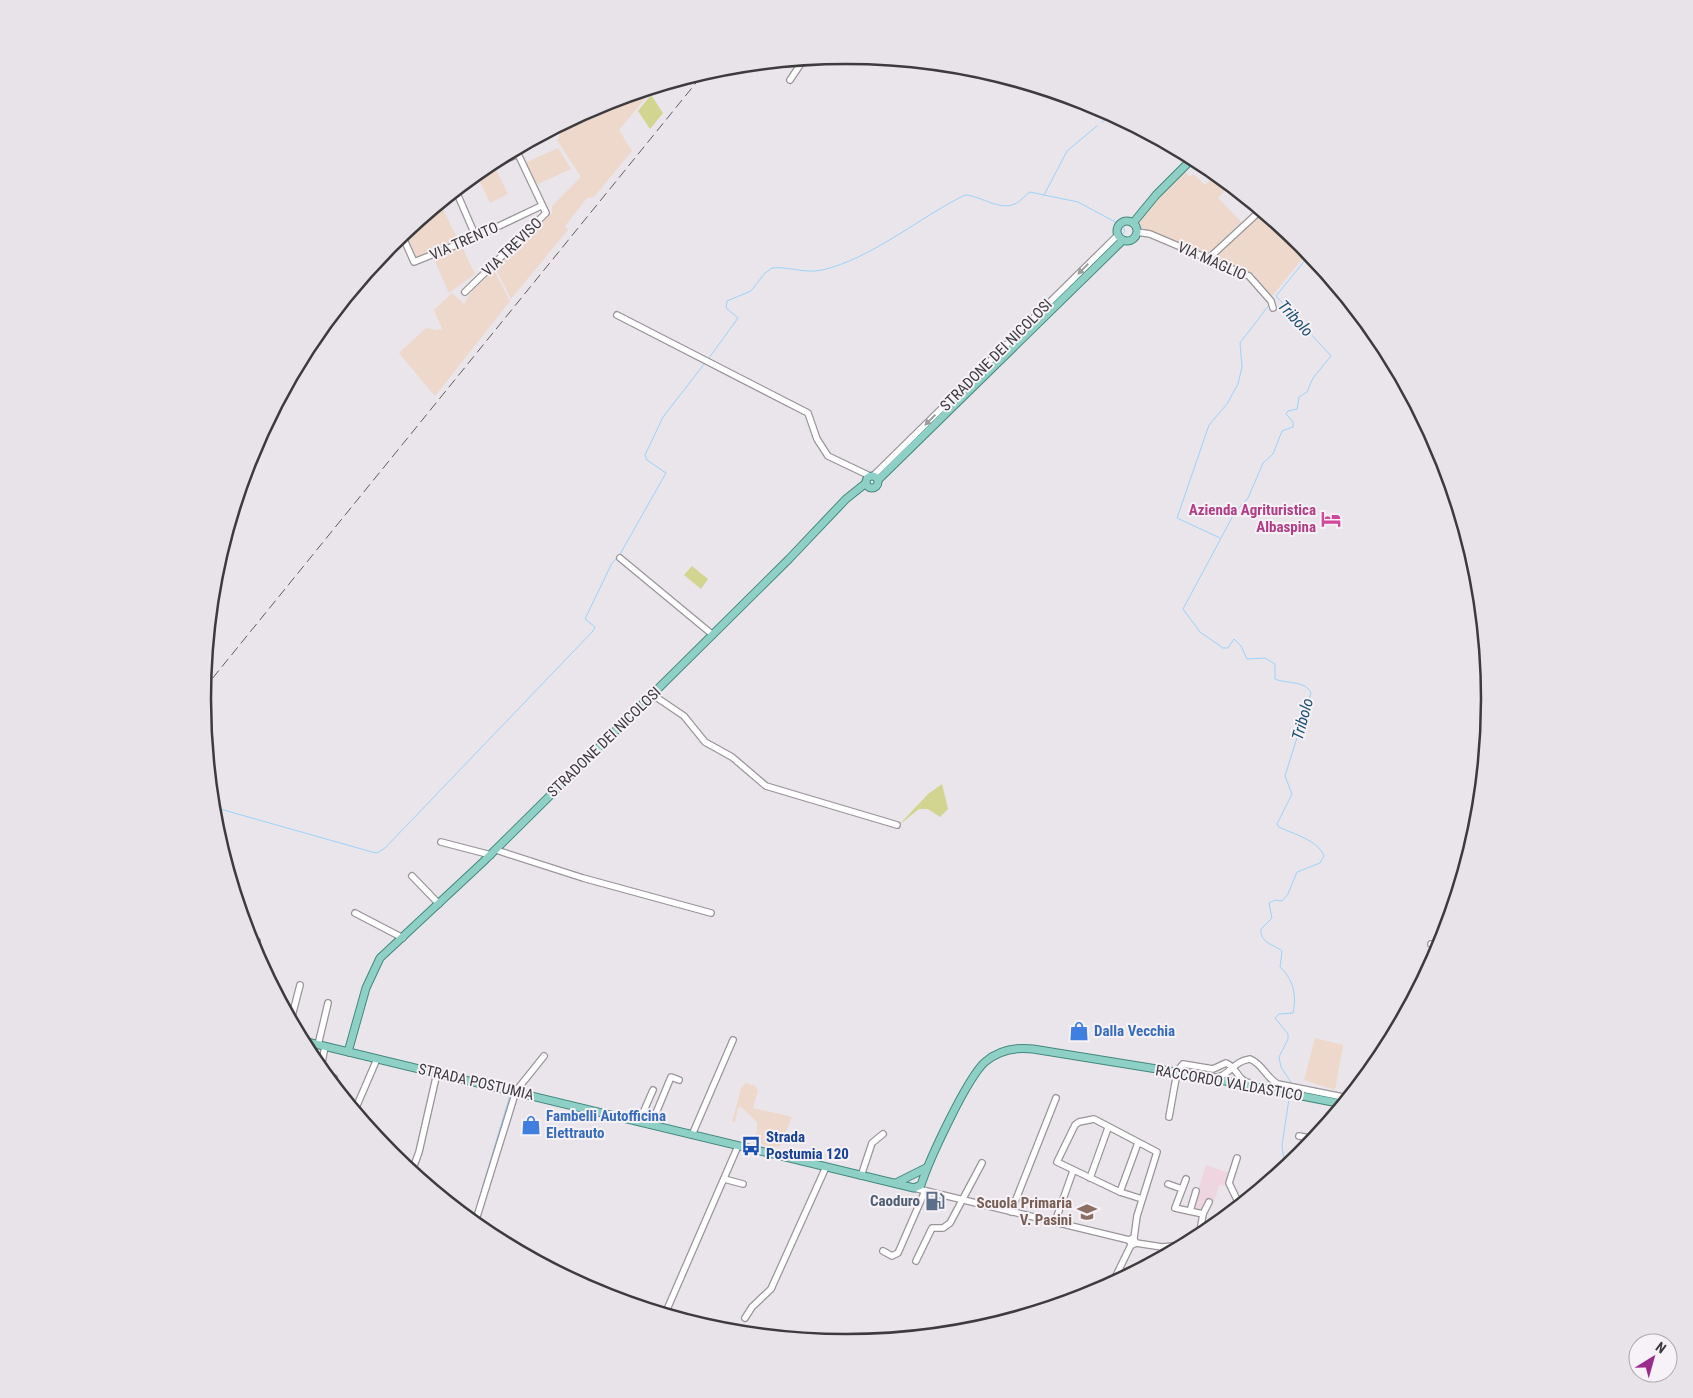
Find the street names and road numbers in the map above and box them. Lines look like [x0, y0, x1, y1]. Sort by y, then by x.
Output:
street label: VIA TREVISO [478, 214, 546, 280]
street label: VIA TRENTO [427, 218, 501, 264]
street label: VIA MAGLIO [1175, 238, 1249, 284]
street label: STRADONE DEI NICOLOSI [936, 295, 1056, 415]
street label: STRADONE DEI NICOLOSI [543, 683, 665, 801]
street label: STRADA POSTUMIA [417, 1060, 536, 1104]
street label: RACCORDO VALDASTICO [1154, 1061, 1304, 1105]

